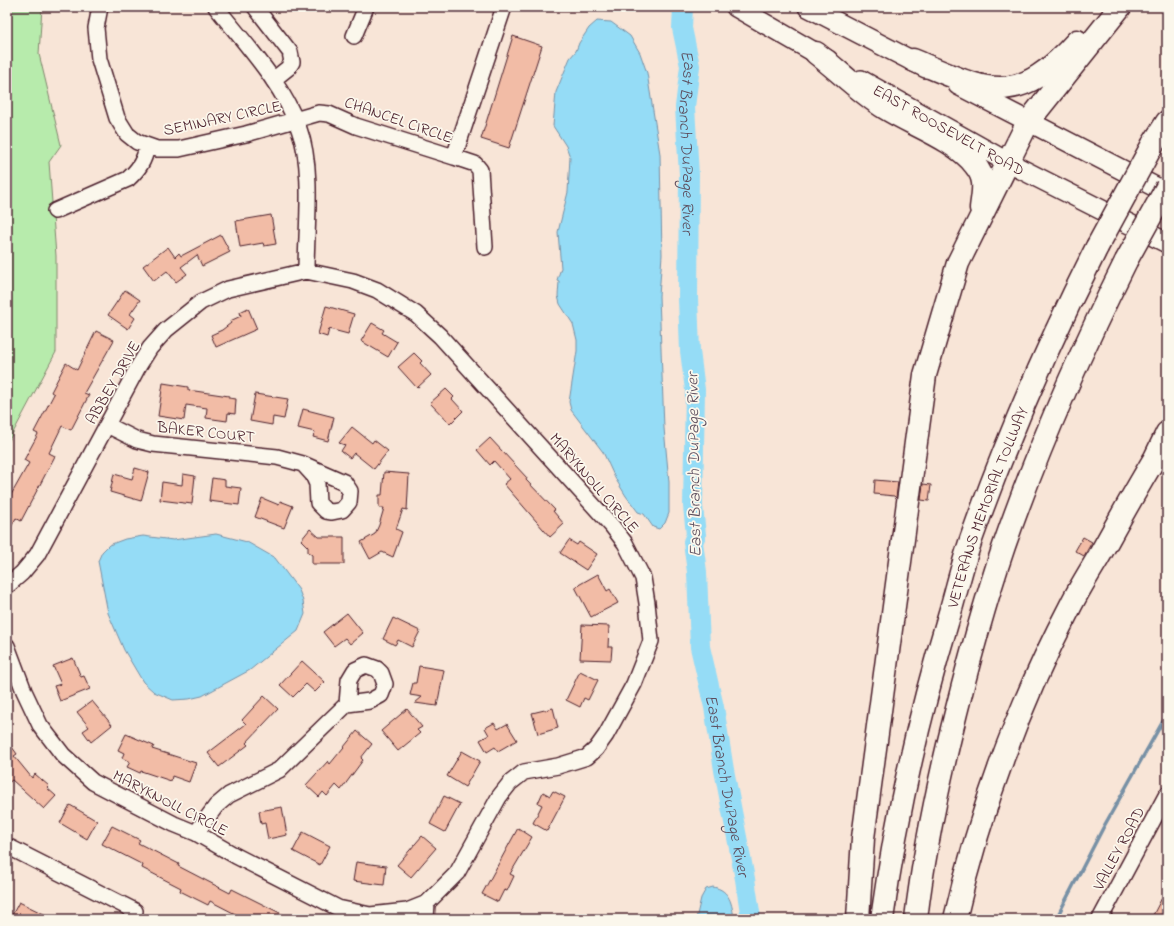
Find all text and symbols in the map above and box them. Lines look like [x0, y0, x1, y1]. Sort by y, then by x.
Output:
water label: East Branch DuPage River [671, 48, 702, 237]
street label: EAST ROOSEVELT ROAD [868, 79, 1028, 183]
street label: CHANCEL CIRCLE [341, 91, 456, 151]
street label: SEMINARY CIRCLE [161, 95, 284, 143]
street label: ABBEY DRIVE [80, 337, 147, 429]
water label: East Branch DuPage River [680, 370, 710, 557]
street label: VETERANS MEMORIAL TOLLWAY [942, 403, 1036, 612]
street label: BAKER COURT [155, 416, 256, 450]
street label: MARYKNOLL CIRCLE [543, 428, 644, 539]
water label: East Branch DuPage River [697, 692, 756, 881]
street label: MARYKNOLL CIRCLE [108, 764, 232, 843]
street label: VALLEY ROAD [1087, 803, 1152, 896]

